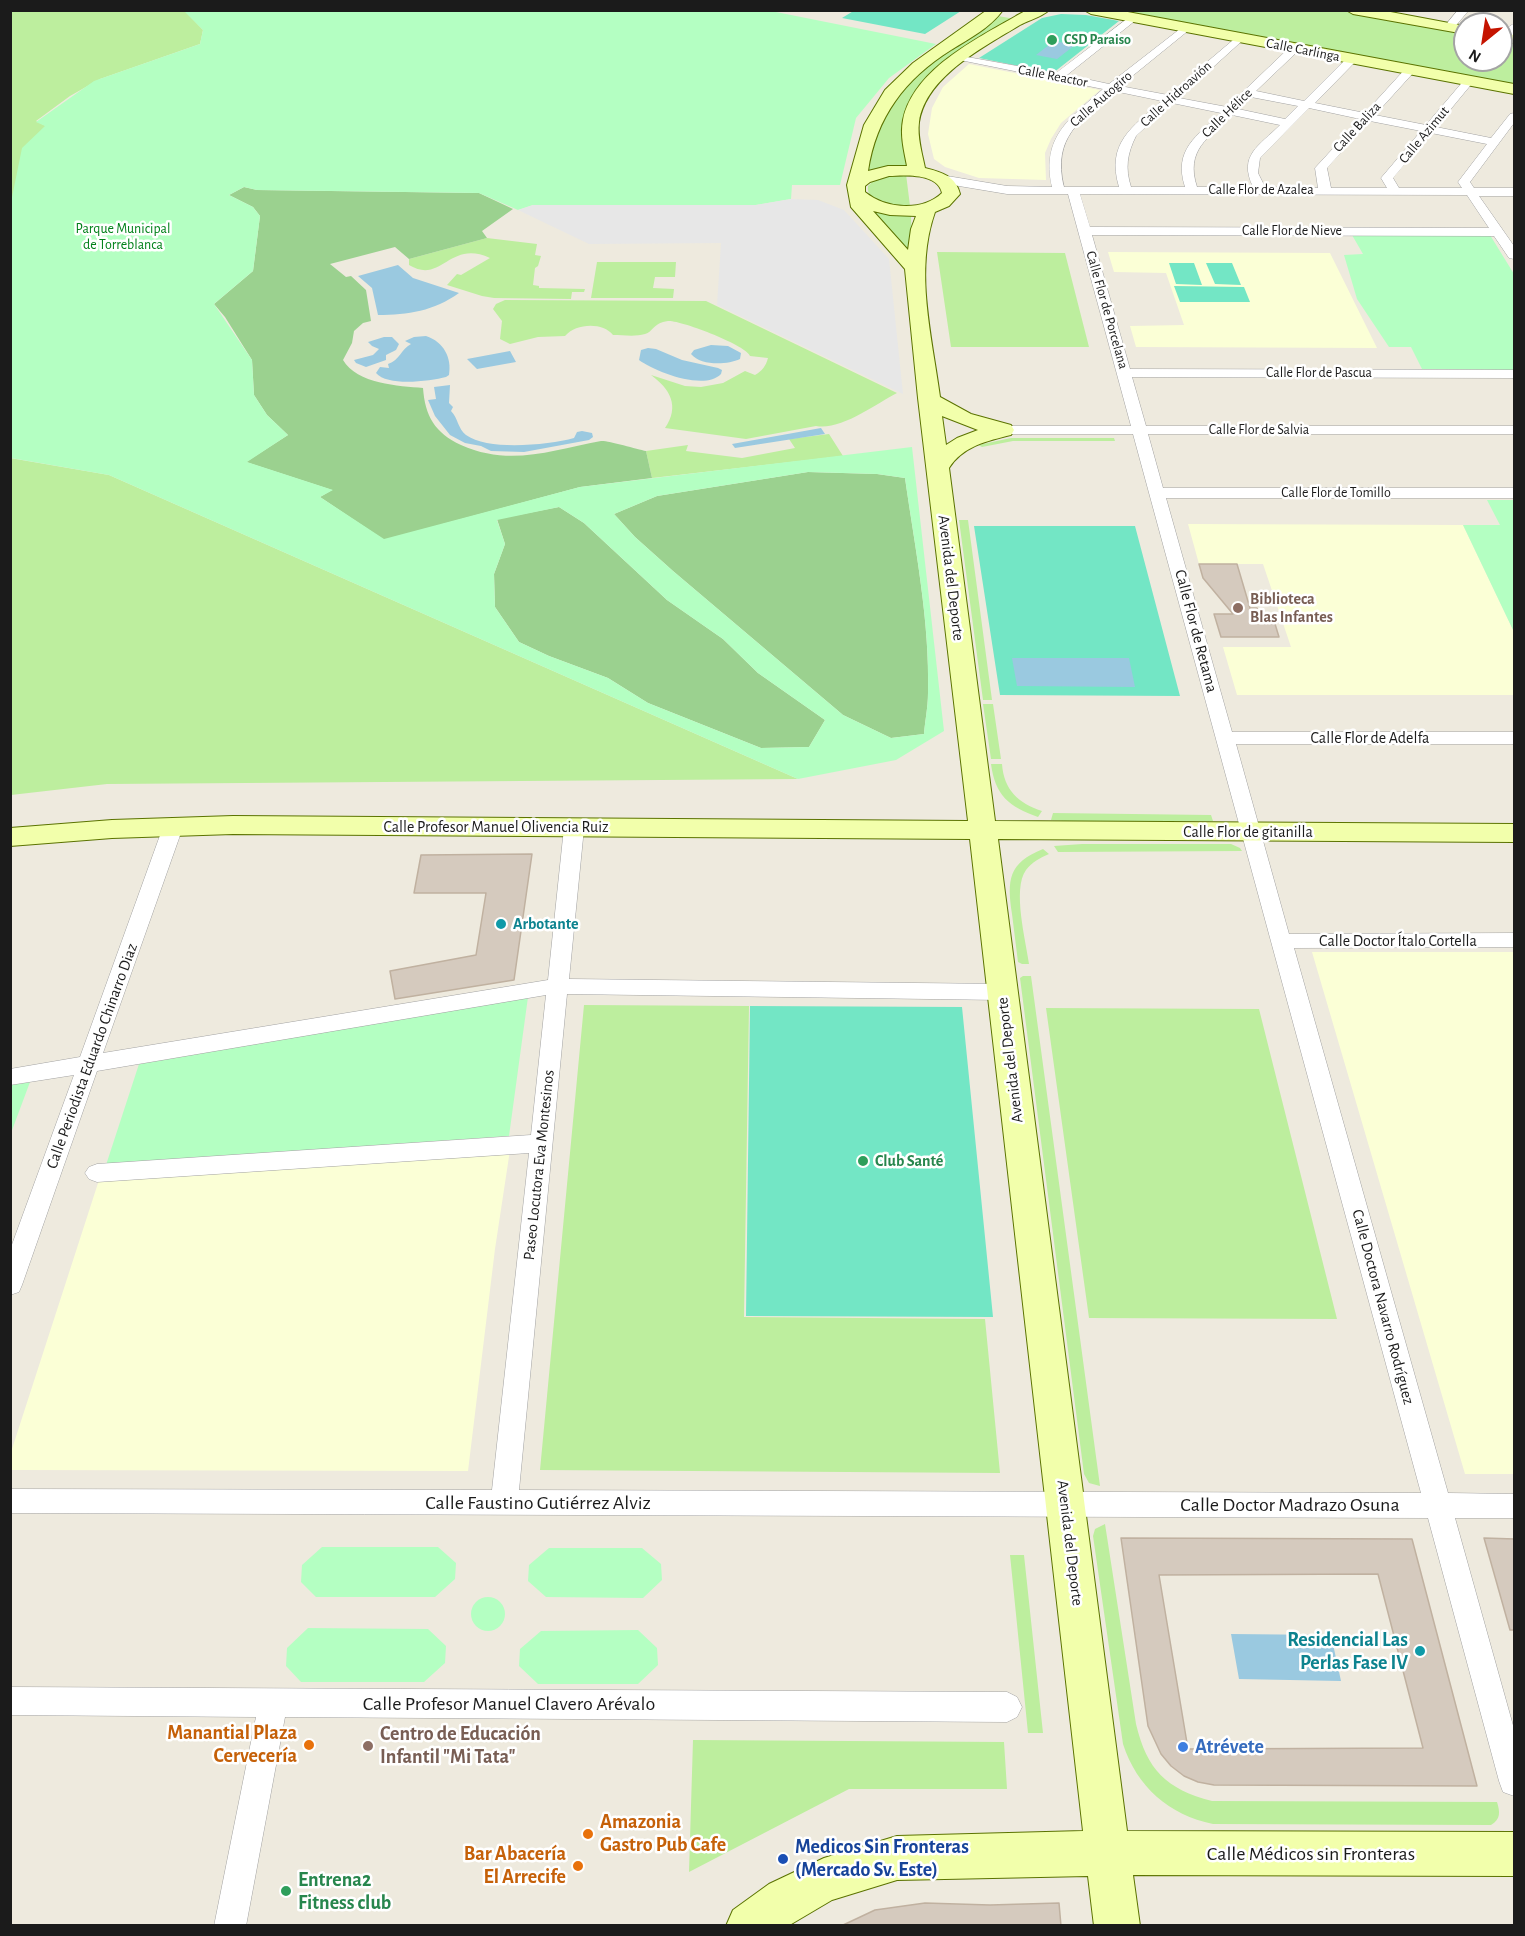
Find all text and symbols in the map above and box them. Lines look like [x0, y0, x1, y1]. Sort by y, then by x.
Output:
north arrow [1453, 12, 1513, 72]
place label: CSD Paraiso [1064, 32, 1131, 48]
marker: CSD Paraiso [1045, 33, 1059, 47]
street label: Calle Carlinga [1265, 35, 1341, 65]
text: N [1466, 46, 1484, 66]
street label: Calle Hidroavión [1137, 57, 1215, 131]
street label: Calle Reactor [1017, 61, 1089, 91]
street label: Calle Autogiro [1066, 67, 1136, 131]
street label: Calle Hélice [1198, 85, 1256, 141]
street label: Calle Baliza [1330, 98, 1384, 156]
street label: Calle Azimut [1395, 103, 1453, 167]
street label: Calle Flor de Azalea [1208, 182, 1314, 198]
park label: Parque Municipal de Torreblanca [76, 221, 170, 254]
street label: Calle Flor de Nieve [1242, 223, 1342, 239]
street label: Calle Flor de Porcelana [1082, 249, 1132, 371]
street label: Calle Flor de Pascua [1266, 365, 1372, 381]
street label: Calle Flor de Salvia [1209, 422, 1309, 438]
street label: Calle Flor de Tomillo [1281, 485, 1391, 501]
street label: Avenida del Deporte [934, 514, 968, 642]
street label: Calle Flor de Retama [1170, 567, 1222, 695]
place label: Biblioteca Blas Infantes [1250, 589, 1333, 627]
marker: Biblioteca Blas Infantes [1231, 601, 1245, 615]
street label: Calle Flor de Adelfa [1311, 728, 1429, 748]
street label: Calle Profesor Manuel Olivencia Ruiz [383, 817, 609, 837]
street label: Calle Flor de gitanilla [1183, 822, 1313, 842]
place label: Arbotante [513, 914, 579, 934]
marker: Arbotante [494, 917, 508, 931]
street label: Calle Doctor Ítalo Cortella [1319, 931, 1477, 951]
street label: Calle Periodista Eduardo Chinarro Diaz [42, 941, 142, 1171]
street label: Avenida del Deporte [993, 996, 1027, 1124]
street label: Paseo Locutora Eva Montesinos [519, 1069, 559, 1261]
place label: Club Santé [875, 1151, 943, 1171]
marker: Club Santé [856, 1154, 870, 1168]
street label: Calle Doctora Navarro Rodríguez [1348, 1207, 1418, 1407]
street label: Avenida del Deporte [1053, 1479, 1087, 1607]
street label: Calle Faustino Gutiérrez Alviz [425, 1491, 651, 1515]
street label: Calle Doctor Madrazo Osuna [1180, 1493, 1400, 1517]
place label: Residencial Las Perlas Fase IV [1287, 1628, 1408, 1675]
marker: Residencial Las Perlas Fase IV [1413, 1644, 1427, 1658]
street label: Calle Profesor Manuel Clavero Arévalo [363, 1692, 655, 1716]
place label: Manantial Plaza Cervecería [167, 1721, 297, 1768]
place label: Centro de Educación Infantil "Mi Tata" [380, 1722, 541, 1769]
place label: Atrévete [1195, 1735, 1264, 1759]
marker: Manantial Plaza Cervecería [302, 1738, 316, 1752]
marker: Centro de Educación Infantil "Mi Tata" [361, 1739, 375, 1753]
marker: Atrévete [1176, 1740, 1190, 1754]
place label: Amazonia Gastro Pub Cafe [600, 1810, 726, 1857]
marker: Amazonia Gastro Pub Cafe [581, 1827, 595, 1841]
place label: Medicos Sin Fronteras (Mercado Sv. Este) [795, 1835, 969, 1882]
place label: Bar Abacería El Arrecife [464, 1842, 566, 1889]
street label: Calle Médicos sin Fronteras [1207, 1842, 1415, 1866]
marker: Medicos Sin Fronteras (Mercado Sv. Este) [776, 1852, 790, 1866]
marker: Bar Abacería El Arrecife [571, 1859, 585, 1873]
place label: Entrena2 Fitness club [298, 1868, 391, 1915]
marker: Entrena2 Fitness club [279, 1884, 293, 1898]

